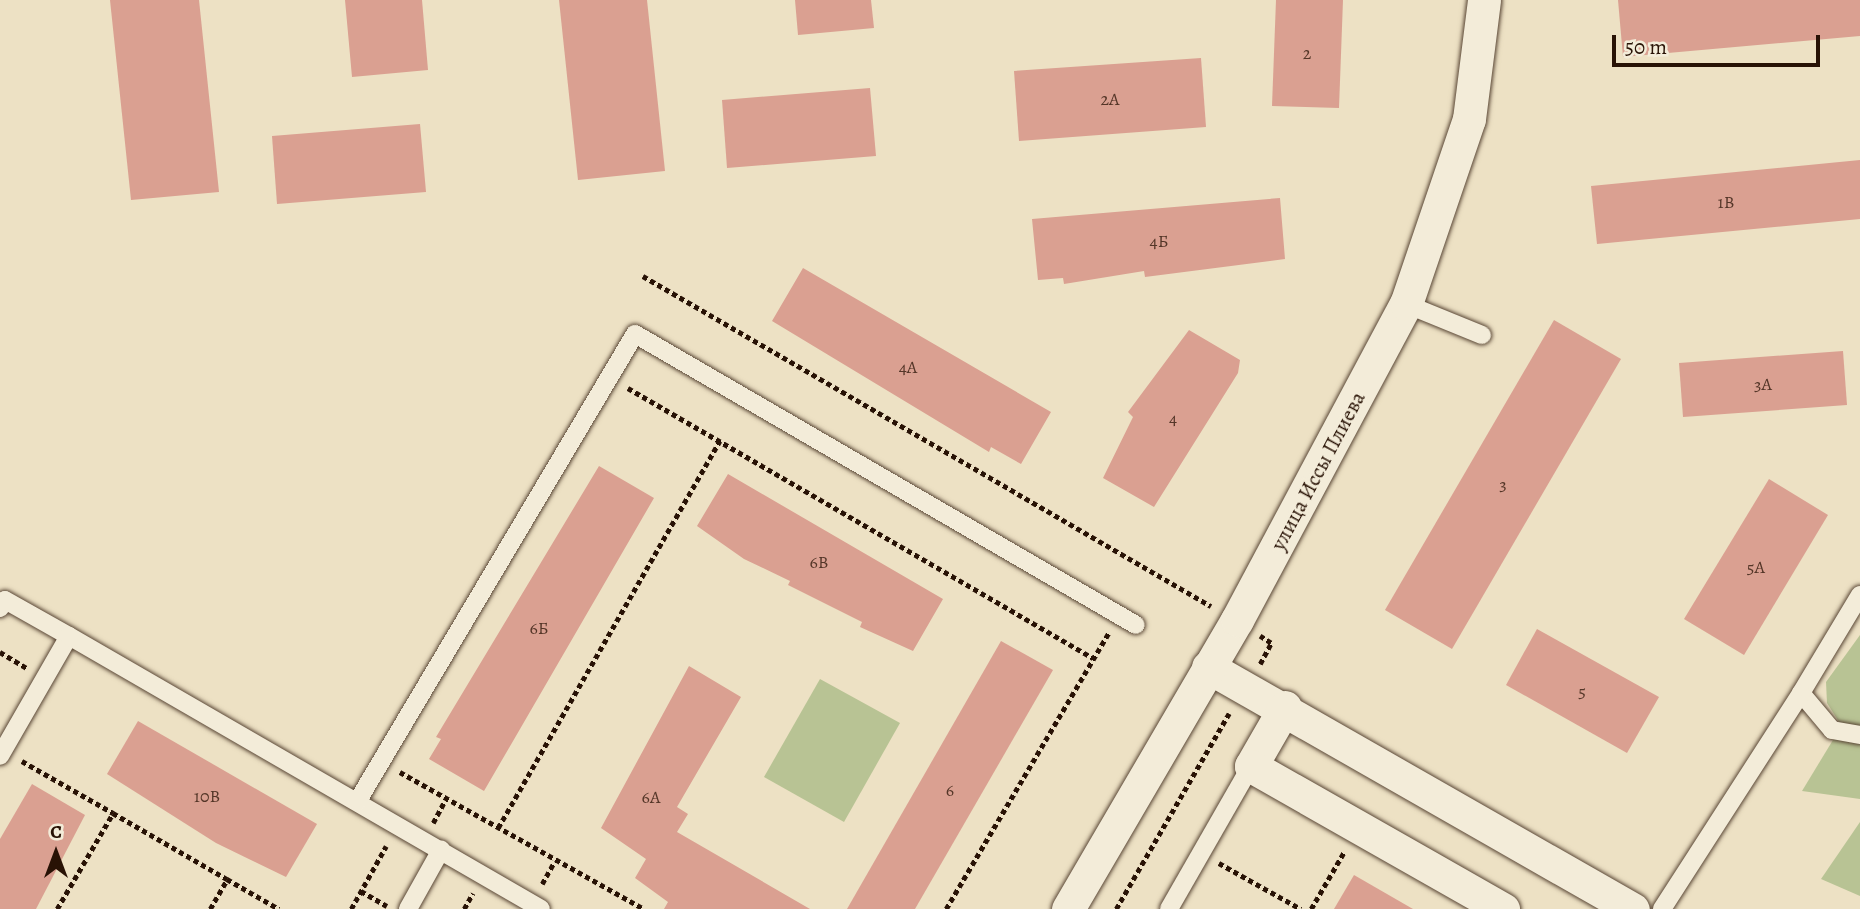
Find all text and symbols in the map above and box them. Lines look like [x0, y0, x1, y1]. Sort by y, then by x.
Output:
scale bar [1615, 21, 1823, 65]
text: 50 m [1625, 33, 1667, 61]
house number: 2 [1303, 42, 1311, 64]
house number: 2А [1100, 88, 1120, 110]
house number: 1В [1718, 191, 1734, 213]
house number: 4Б [1150, 230, 1168, 252]
house number: 4А [899, 356, 917, 378]
house number: 3А [1754, 373, 1772, 395]
street label: улица Иссы Плиева [1266, 387, 1370, 555]
house number: 4 [1169, 407, 1177, 429]
house number: 3 [1499, 473, 1507, 495]
house number: 6В [809, 551, 829, 573]
house number: 5А [1747, 556, 1765, 578]
house number: 6Б [529, 617, 549, 639]
house number: 5 [1578, 680, 1586, 702]
house number: 6 [946, 779, 954, 801]
house number: 10В [194, 785, 220, 807]
house number: 6А [642, 786, 660, 808]
north arrow [21, 818, 91, 888]
text: С [50, 819, 62, 845]

